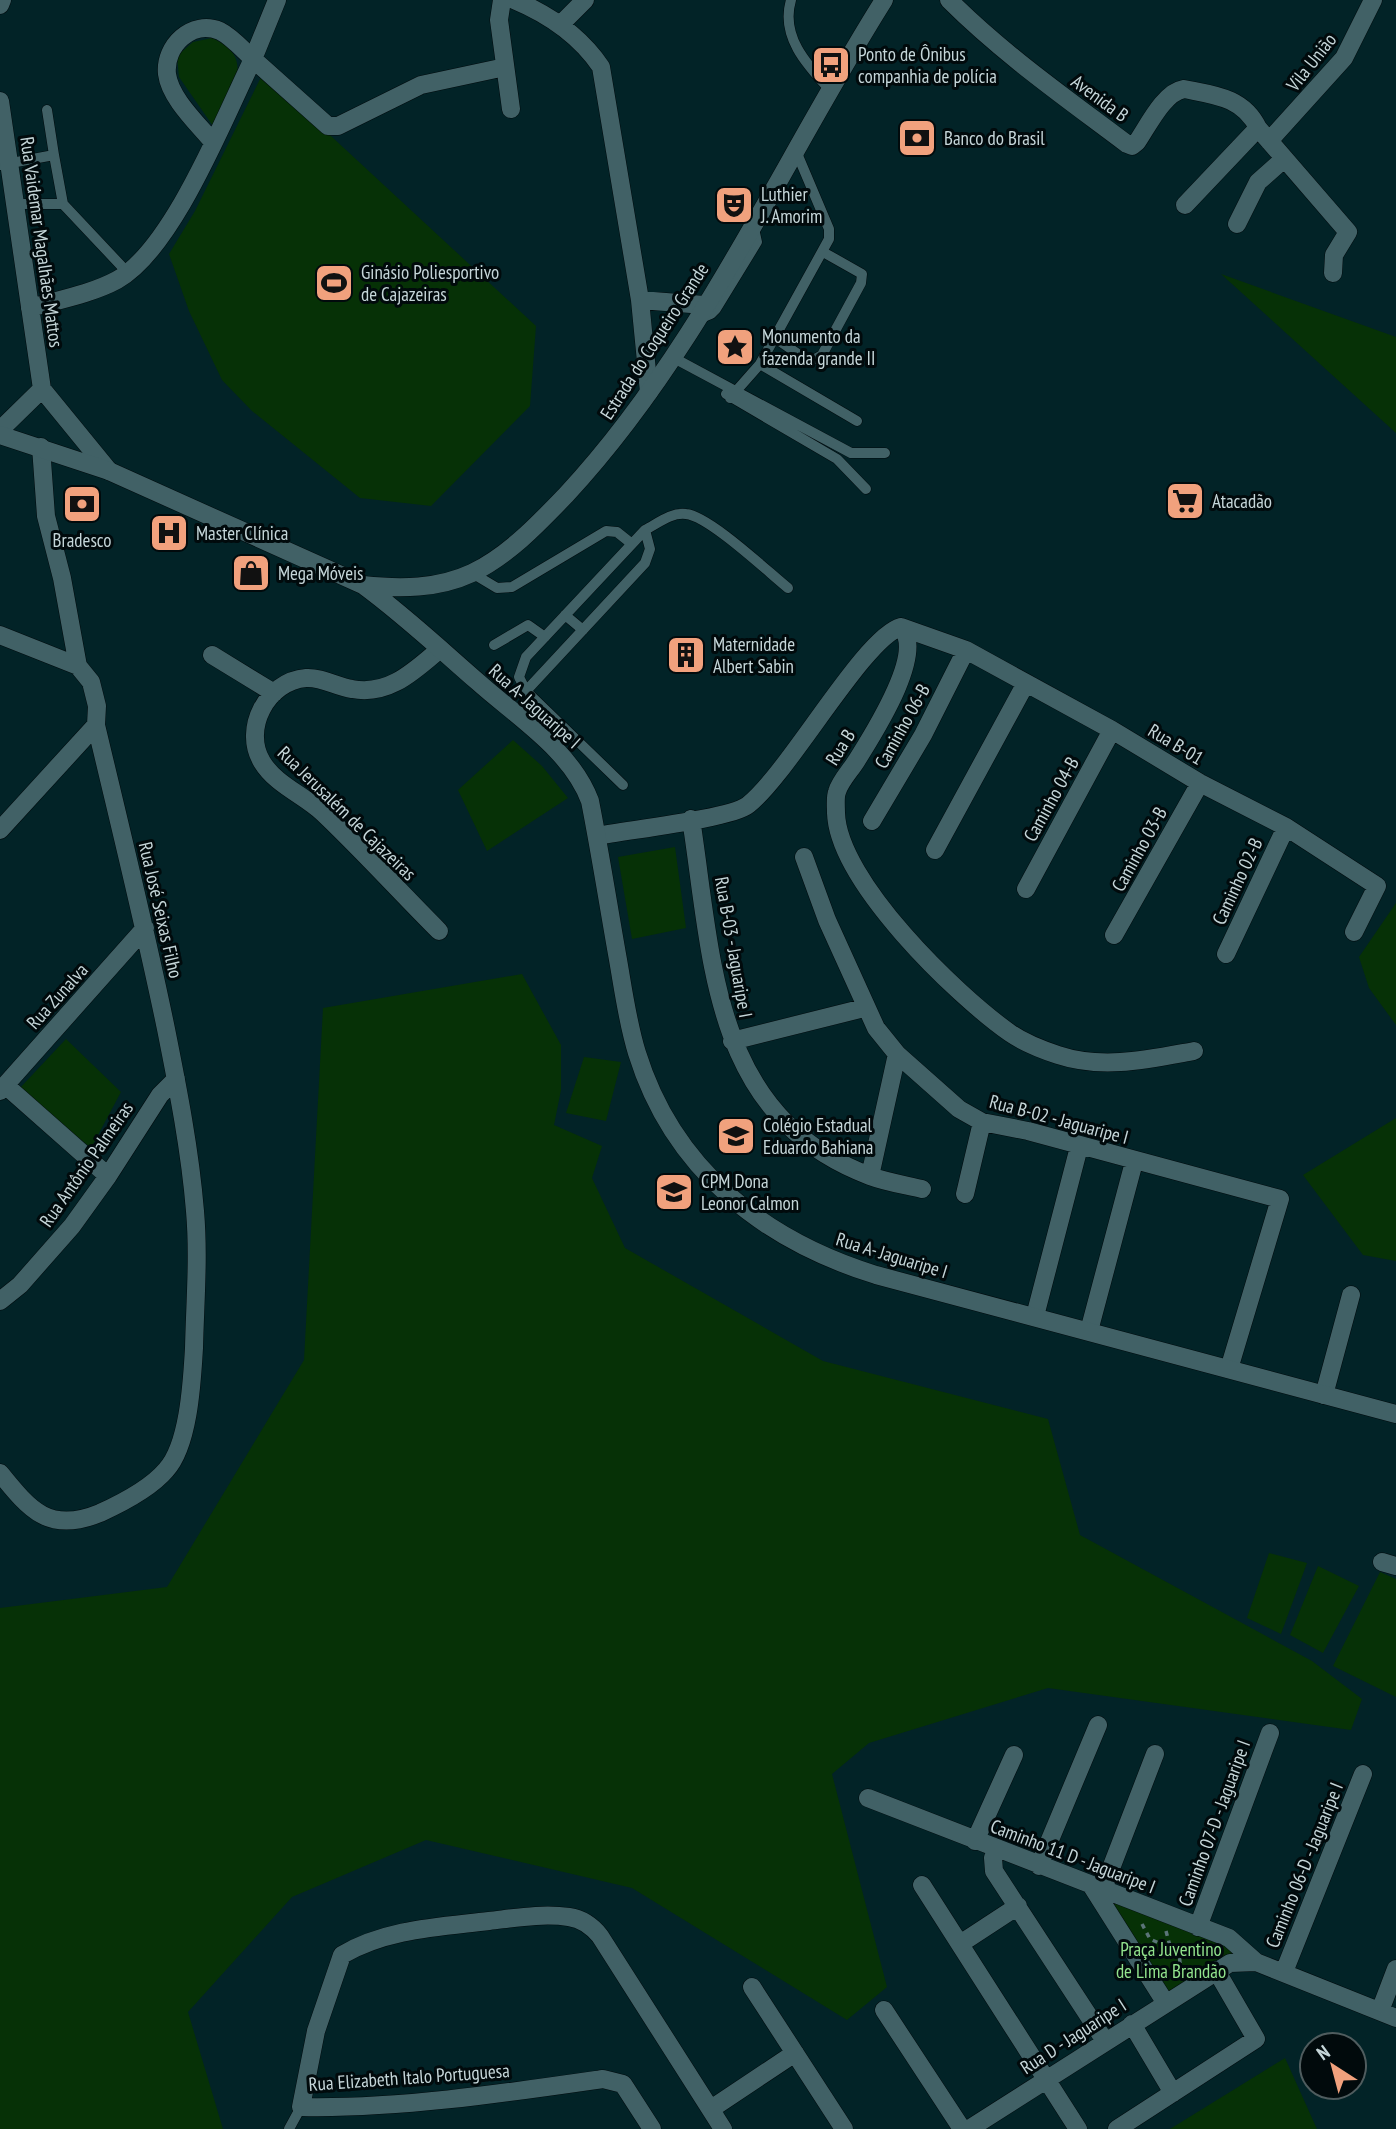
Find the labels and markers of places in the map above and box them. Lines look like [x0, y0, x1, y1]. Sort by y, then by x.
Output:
place label: Ponto de Ônibus companhia de polícia [858, 42, 997, 88]
bus stop icon: Ponto de Ônibus companhia de polícia [810, 44, 852, 86]
bank icon: Banco do Brasil [896, 117, 938, 159]
place label: Banco do Brasil [944, 126, 1045, 150]
place label: Luthier J. Amorim [760, 182, 822, 228]
theatre icon: Luthier J. Amorim [713, 184, 755, 226]
place label: Ginásio Poliesportivo de Cajazeiras [361, 260, 499, 306]
sports icon: Ginásio Poliesportivo de Cajazeiras [313, 262, 355, 304]
place label: Monumento da fazenda grande II [762, 324, 875, 370]
place icon: Monumento da fazenda grande II [714, 326, 756, 368]
supermarket icon: Atacadão [1164, 480, 1206, 522]
bank icon: Bradesco [61, 483, 103, 525]
place label: Atacadão [1212, 489, 1272, 513]
hospital icon: Master Clínica [148, 512, 190, 554]
place label: Master Clínica [196, 521, 288, 545]
place label: Bradesco [53, 528, 111, 552]
shop icon: Mega Móveis [230, 552, 272, 594]
place label: Mega Móveis [278, 561, 364, 585]
place label: Maternidade Albert Sabin [713, 632, 795, 678]
building icon: Maternidade Albert Sabin [665, 634, 707, 676]
place label: Colégio Estadual Eduardo Bahiana [763, 1113, 873, 1159]
school or university icon: Colégio Estadual Eduardo Bahiana [715, 1115, 757, 1157]
place label: CPM Dona Leonor Calmon [701, 1169, 799, 1215]
school or university icon: CPM Dona Leonor Calmon [653, 1171, 695, 1213]

